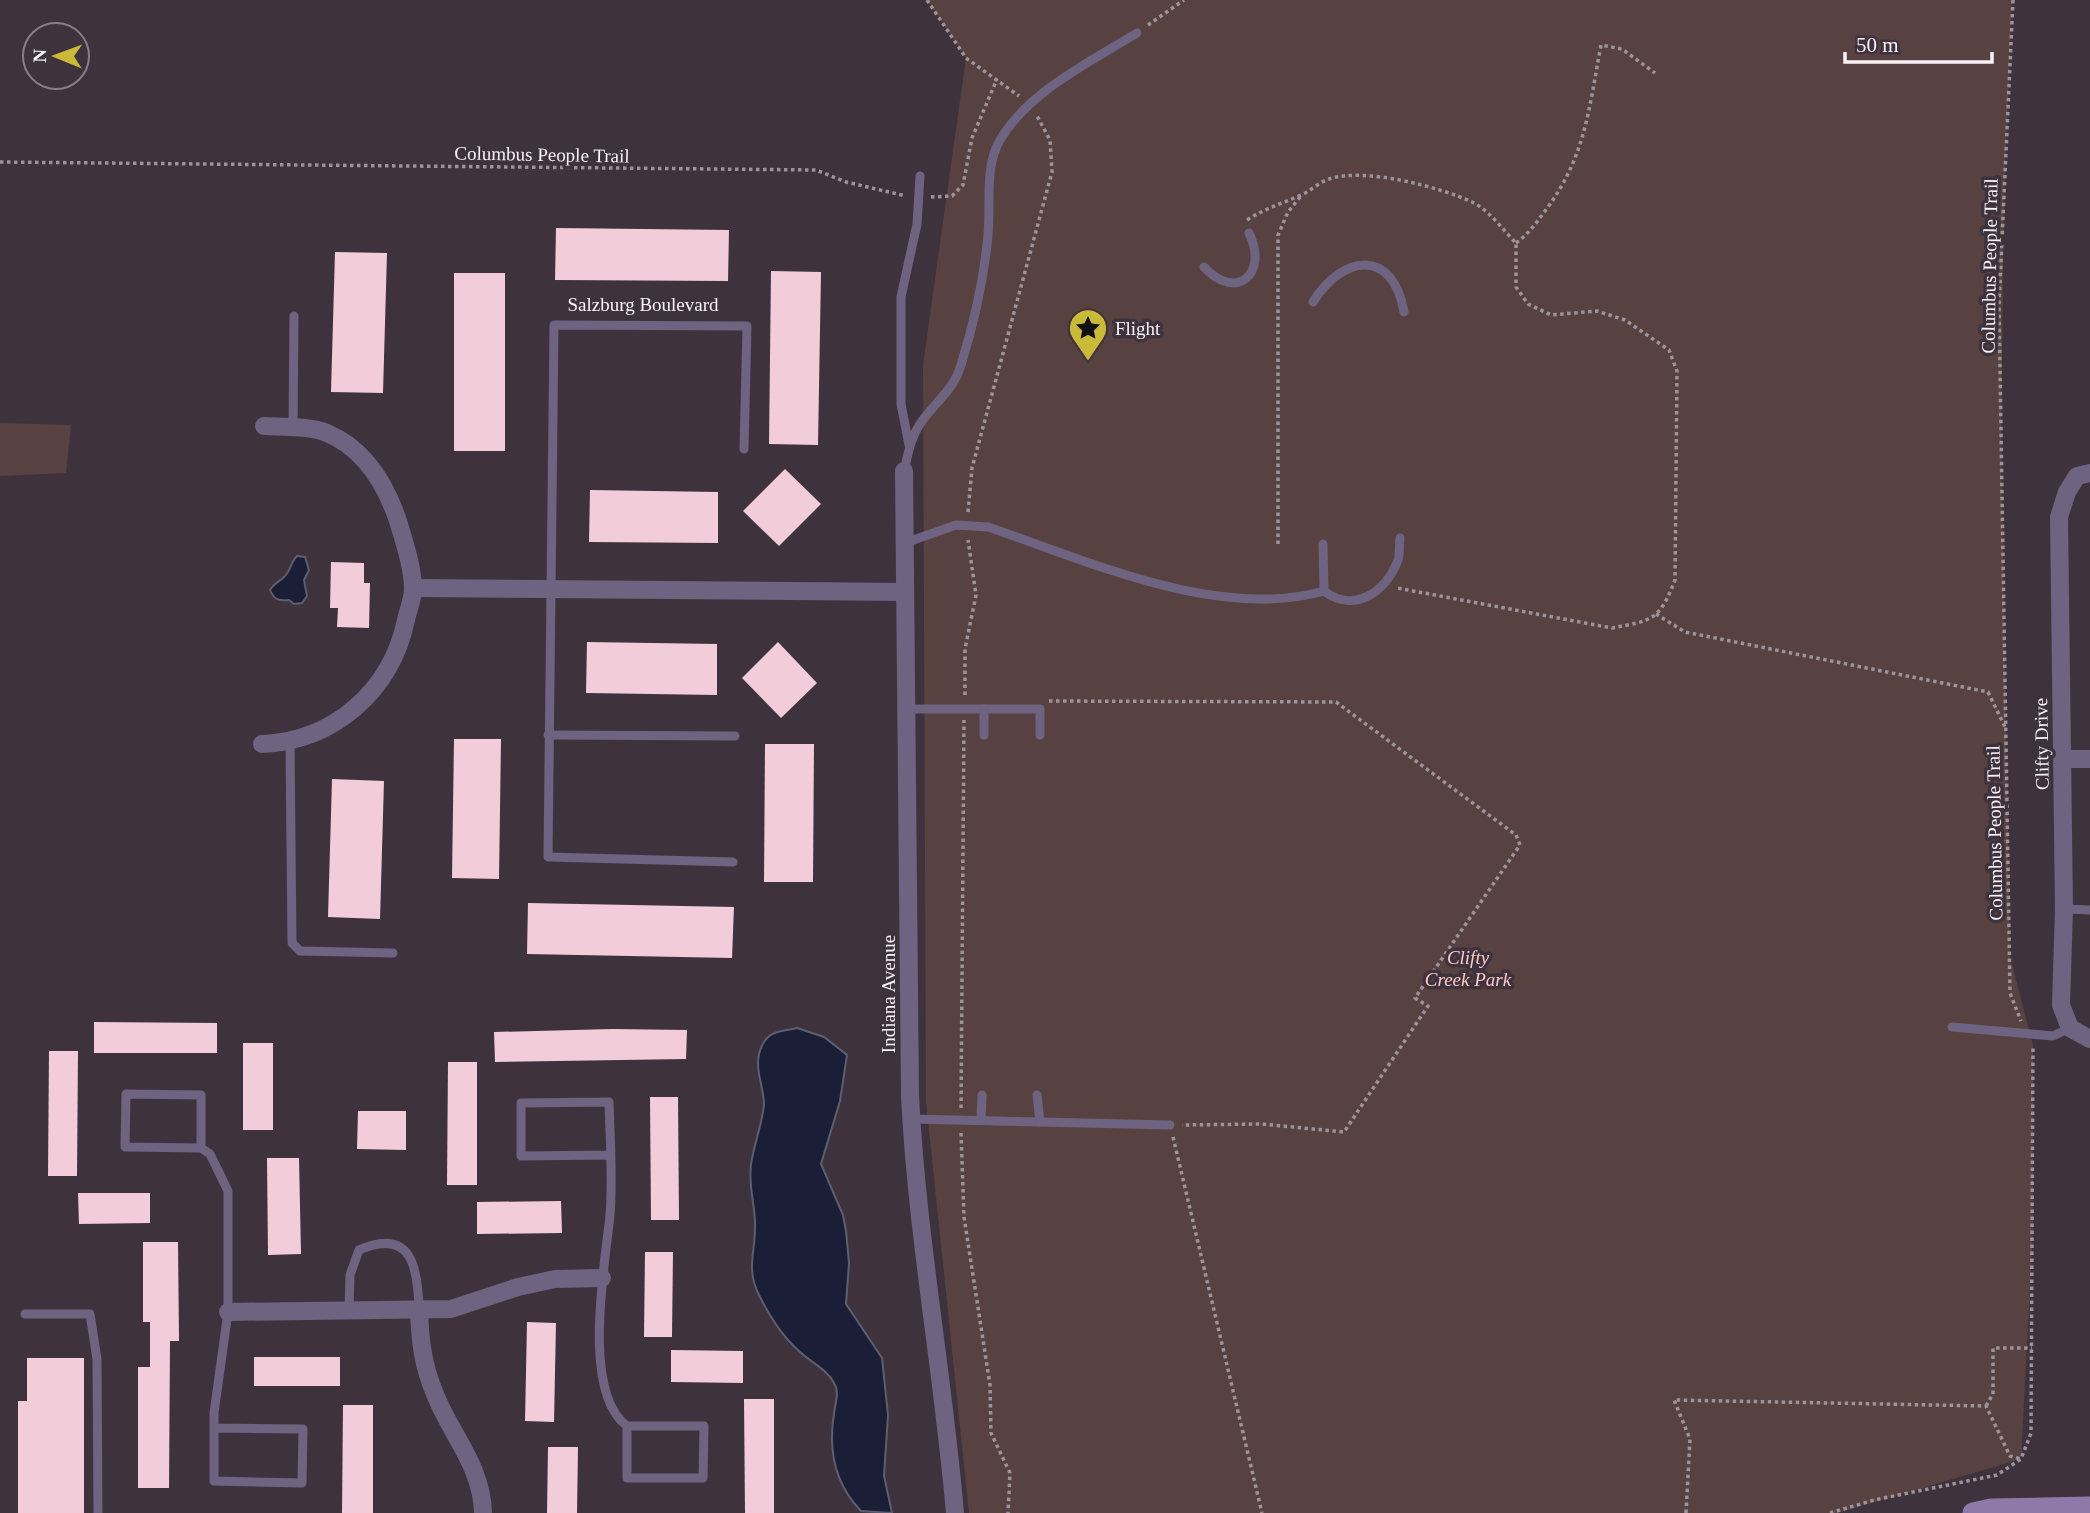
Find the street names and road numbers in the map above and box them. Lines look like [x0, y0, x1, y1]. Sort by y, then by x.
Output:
street label: Columbus People Trail [454, 142, 630, 167]
street label: Columbus People Trail [1977, 178, 2002, 354]
street label: Salzburg Boulevard [567, 294, 719, 315]
street label: Clifty Drive [2030, 698, 2053, 790]
street label: Columbus People Trail [1982, 745, 2007, 921]
street label: Indiana Avenue [878, 935, 899, 1053]

